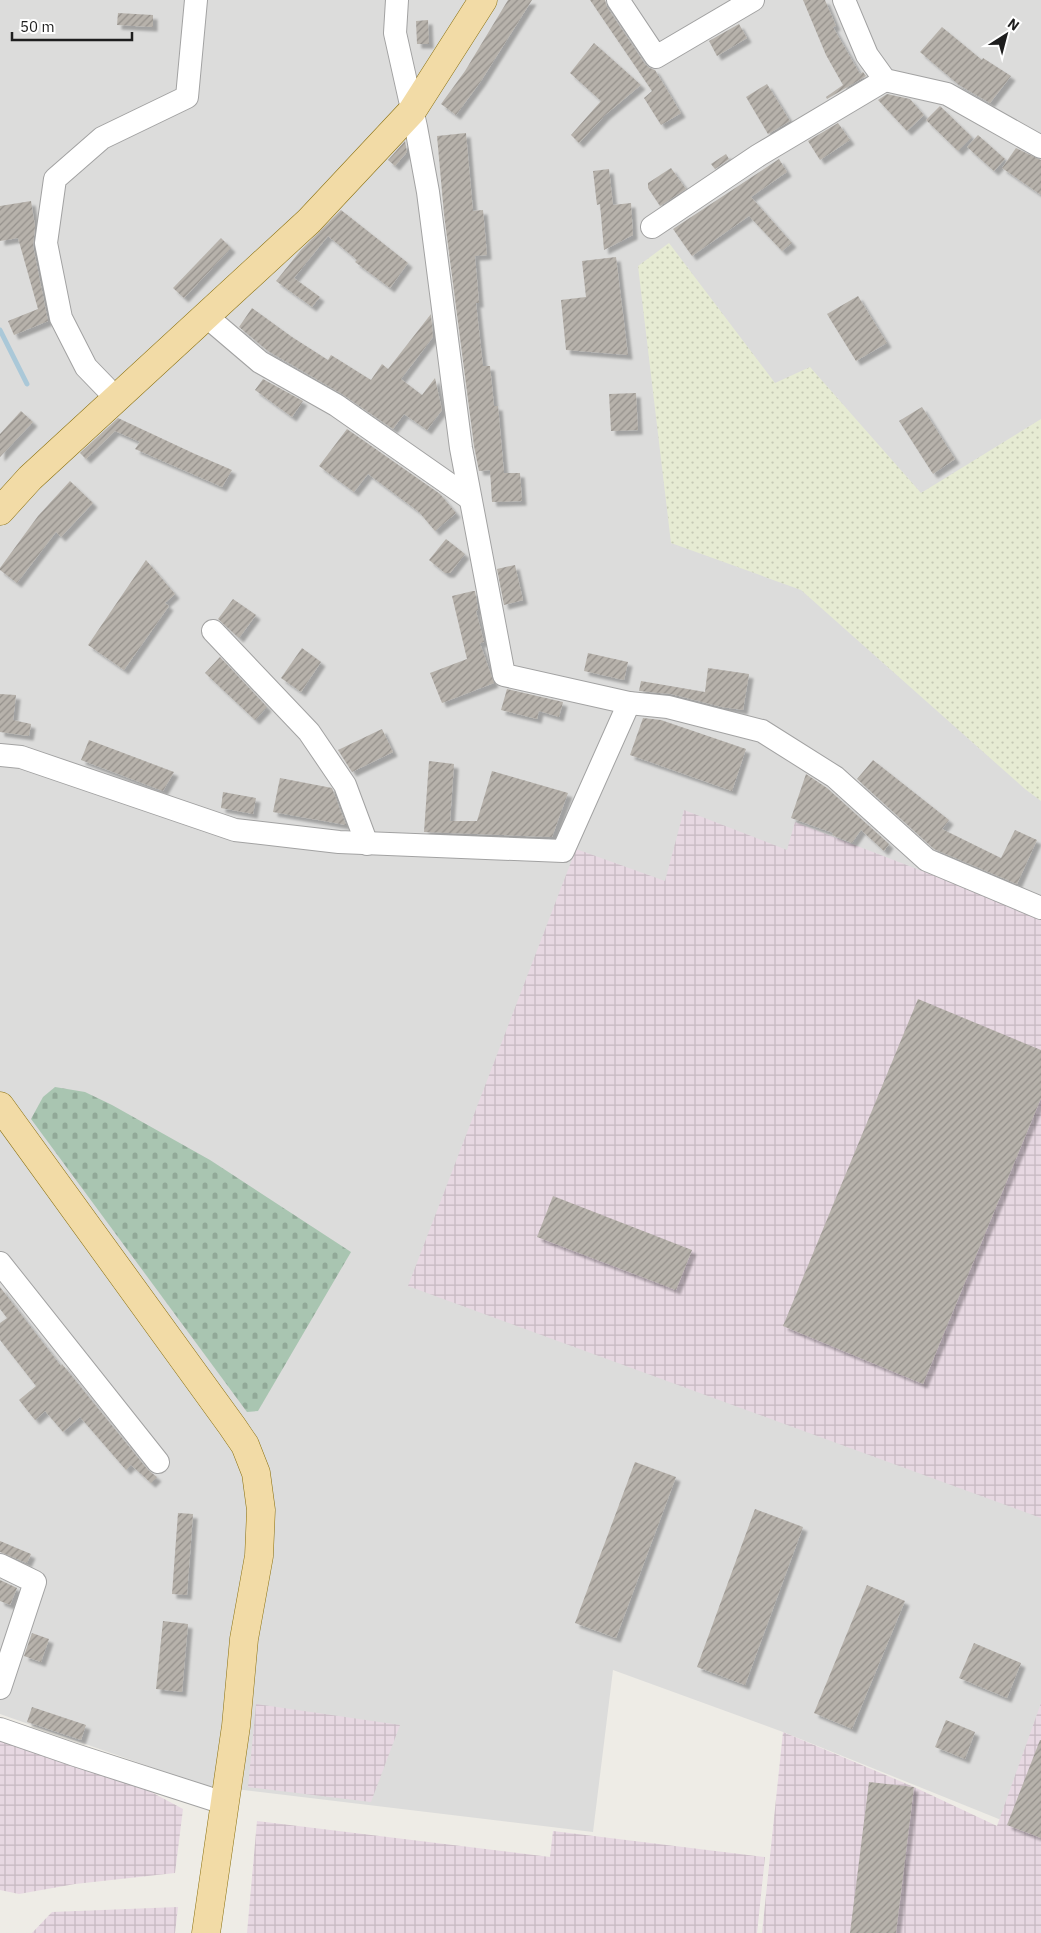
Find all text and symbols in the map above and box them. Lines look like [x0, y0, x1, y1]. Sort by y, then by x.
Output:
scale bar [12, 10, 132, 42]
north arrow [981, 10, 1031, 60]
text: N [1004, 14, 1023, 35]
text: 50 m [20, 17, 55, 36]

